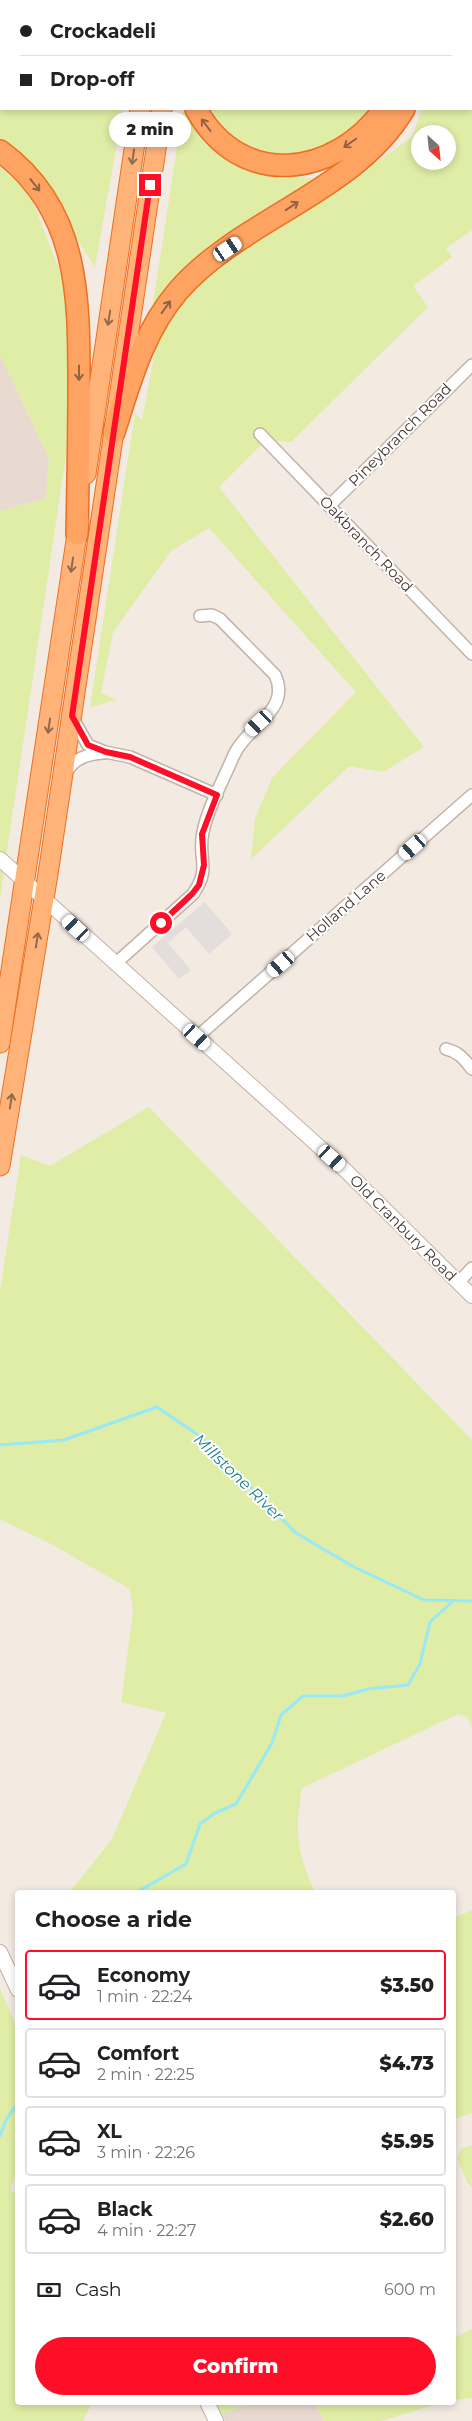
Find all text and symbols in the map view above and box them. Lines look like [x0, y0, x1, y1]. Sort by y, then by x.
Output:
text: Crockadeli [50, 20, 156, 43]
text: Drop-off [50, 68, 134, 91]
callout: 2 min [109, 112, 191, 148]
one-way arrow [201, 118, 211, 132]
text: 2 min [126, 120, 174, 139]
north arrow [411, 125, 456, 170]
map controls [411, 125, 456, 170]
one-way arrow [343, 138, 357, 148]
one-way arrow [128, 149, 138, 165]
route end [139, 174, 161, 196]
one-way arrow [29, 178, 40, 191]
one-way arrow [285, 201, 299, 212]
car [211, 234, 244, 264]
one-way arrow [160, 301, 171, 314]
one-way arrow [104, 309, 114, 325]
one-way arrow [74, 364, 84, 381]
street label: Pineybranch Road [344, 379, 455, 490]
street label: Oakbranch Road [316, 492, 417, 596]
one-way arrow [67, 557, 77, 573]
car [242, 707, 275, 739]
one-way arrow [44, 717, 54, 733]
car [396, 831, 429, 863]
street label: Holland Lane [302, 866, 390, 945]
car [59, 912, 92, 944]
route start [150, 912, 172, 934]
one-way arrow [33, 933, 43, 949]
car [264, 948, 297, 980]
car [180, 1021, 213, 1053]
one-way arrow [6, 1093, 16, 1109]
car [315, 1142, 348, 1174]
street label: Old Cranbury Road [346, 1170, 461, 1285]
water label: Millstone River [190, 1430, 288, 1525]
text: Choose a ride [35, 1906, 192, 1933]
icon: car [37, 1963, 82, 2008]
text: Economy [97, 1964, 190, 1987]
text: $3.50 [380, 1974, 434, 1997]
text: 1 min · 22:24 [97, 1987, 192, 2006]
icon: car [37, 2041, 82, 2086]
text: Comfort [97, 2042, 179, 2065]
text: $4.73 [379, 2052, 434, 2075]
text: 2 min · 22:25 [97, 2065, 195, 2084]
icon: car [37, 2119, 82, 2164]
text: XL [97, 2120, 122, 2143]
text: $5.95 [381, 2130, 434, 2153]
text: 3 min · 22:26 [97, 2143, 195, 2162]
icon: car [37, 2197, 82, 2242]
text: Black [97, 2198, 153, 2221]
text: $2.60 [380, 2208, 434, 2231]
text: 4 min · 22:27 [97, 2221, 196, 2240]
icon: cash [35, 2276, 63, 2304]
text: Cash [75, 2278, 122, 2301]
text: 600 m [384, 2280, 436, 2299]
button: Confirm [35, 2337, 436, 2395]

